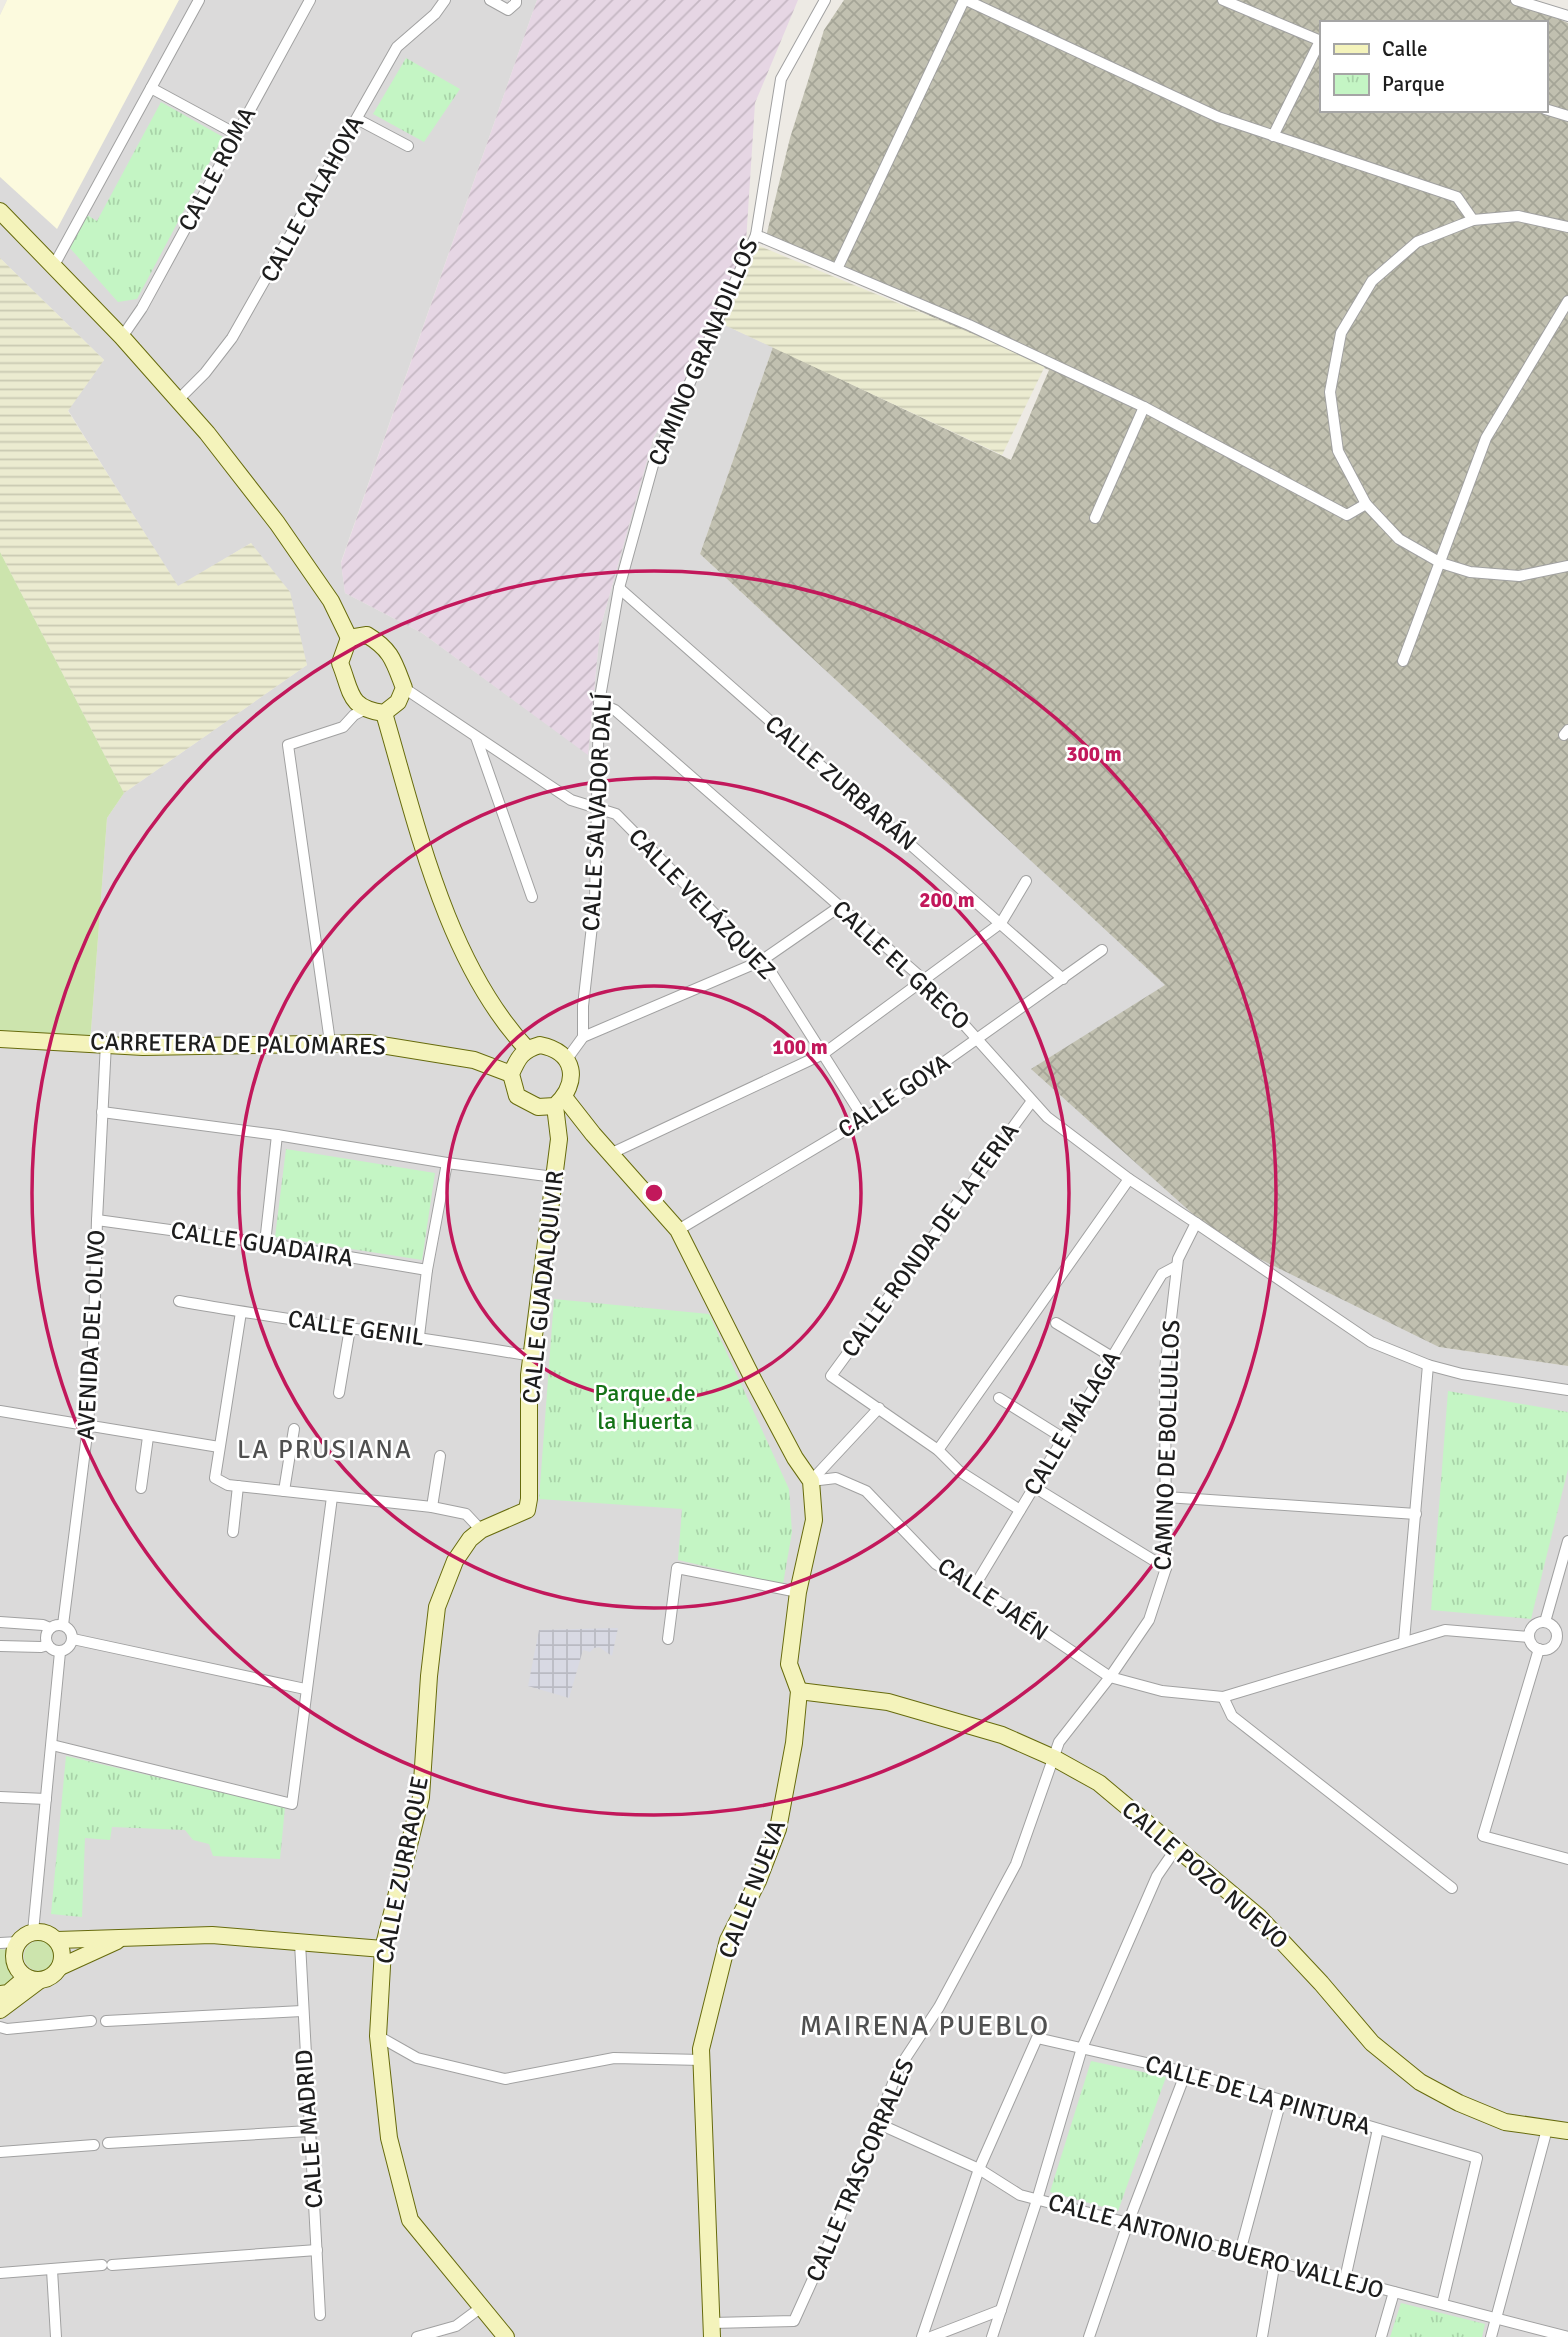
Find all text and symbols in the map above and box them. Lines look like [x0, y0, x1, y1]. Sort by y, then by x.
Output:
legend [1320, 21, 1547, 112]
text: Calle [1382, 36, 1428, 62]
text: Parque [1382, 71, 1445, 97]
street label: CALLE ROMA [172, 101, 262, 236]
street label: CALLE CALAHOYA [254, 110, 370, 288]
street label: CAMINO GRANADILLOS [641, 234, 765, 470]
street label: CALLE SALVADOR DALÍ [576, 691, 618, 932]
street label: CALLE ZURBARÁN [759, 709, 923, 857]
text: 300 m [1066, 741, 1122, 767]
street label: CALLE VELÁZQUEZ [622, 822, 782, 986]
text: 200 m [919, 887, 975, 913]
street label: CALLE EL GRECO [826, 894, 976, 1036]
street label: CARRETERA DE PALOMARES [90, 1026, 386, 1062]
text: 100 m [772, 1034, 828, 1060]
street label: CALLE GOYA [832, 1047, 956, 1144]
street label: CALLE RONDA DE LA FERIA [835, 1117, 1025, 1363]
street label: CALLE GUADALQUIVIR [516, 1169, 570, 1405]
centre of rings [642, 1181, 666, 1205]
street label: CALLE GUADAIRA [169, 1215, 356, 1273]
street label: AVENIDA DEL OLIVO [71, 1229, 111, 1441]
street label: CALLE GENIL [286, 1304, 426, 1352]
street label: CAMINO DE BOLLULLOS [1148, 1319, 1186, 1571]
street label: CALLE MÁLAGA [1017, 1345, 1127, 1501]
park label: Parque de la Huerta [594, 1378, 696, 1436]
district label: LA PRUSIANA [237, 1434, 413, 1466]
street label: CALLE JAÉN [932, 1551, 1054, 1647]
street label: CALLE ZURRAQUE [369, 1774, 435, 1966]
street label: CALLE POZO NUEVO [1116, 1795, 1294, 1955]
street label: CALLE NUEVA [712, 1815, 792, 1962]
district label: MAIRENA PUEBLO [800, 2009, 1050, 2043]
street label: CALLE DE LA PINTURA [1142, 2048, 1375, 2142]
street label: CALLE MADRID [288, 2049, 330, 2209]
street label: CALLE TRASCORRALES [799, 2054, 921, 2286]
street label: CALLE ANTONIO BUERO VALLEJO [1045, 2187, 1387, 2305]

